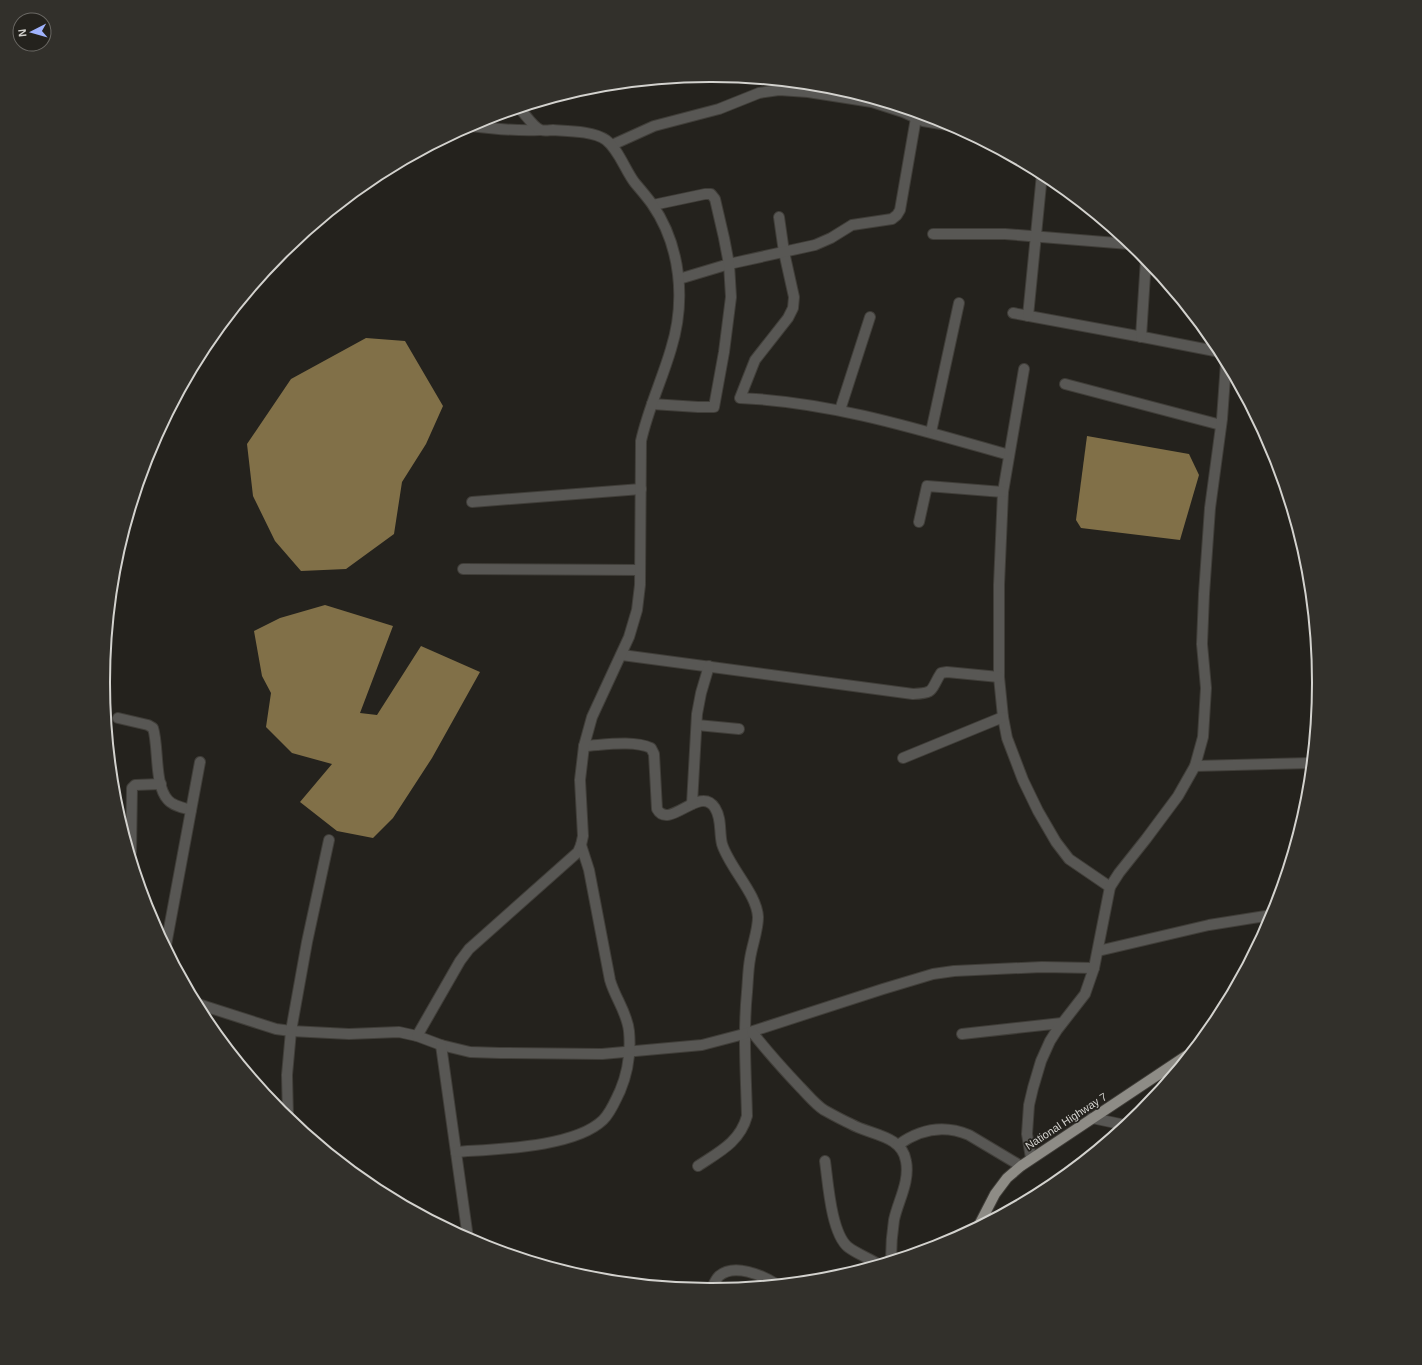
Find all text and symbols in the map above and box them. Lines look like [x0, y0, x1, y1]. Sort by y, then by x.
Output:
north arrow [12, 12, 52, 52]
text: N [16, 28, 28, 38]
street label: National Highway 7 [1023, 1090, 1109, 1152]

